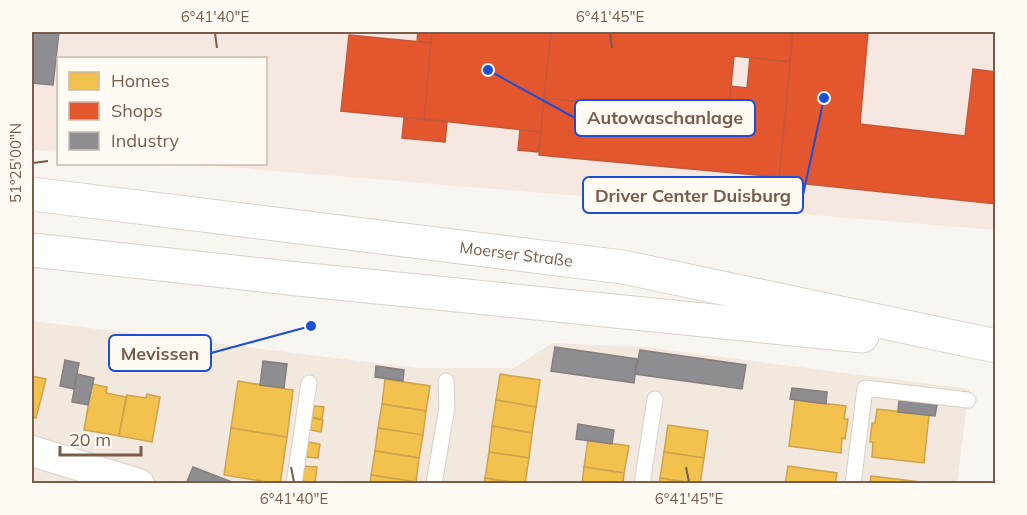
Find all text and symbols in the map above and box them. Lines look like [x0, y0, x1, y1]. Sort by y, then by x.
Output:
text: 6°41'40"E [181, 7, 249, 26]
text: 6°41'45"E [576, 7, 644, 26]
legend [57, 57, 267, 165]
text: Homes [111, 69, 170, 92]
text: Shops [111, 99, 163, 122]
callout: Autowaschanlage [575, 100, 755, 136]
text: Autowaschanlage [587, 106, 743, 129]
text: 51°25'00"N [6, 123, 25, 203]
text: Industry [111, 129, 180, 152]
callout: Driver Center Duisburg [583, 177, 803, 213]
text: Driver Center Duisburg [595, 184, 791, 207]
street label: Moerser Straße [459, 237, 574, 271]
callout: Mevissen [109, 335, 211, 371]
text: Mevissen [121, 342, 199, 365]
scale bar [60, 419, 141, 457]
text: 20 m [69, 428, 111, 451]
text: 6°41'40"E [260, 489, 328, 508]
text: 6°41'45"E [655, 489, 723, 508]

